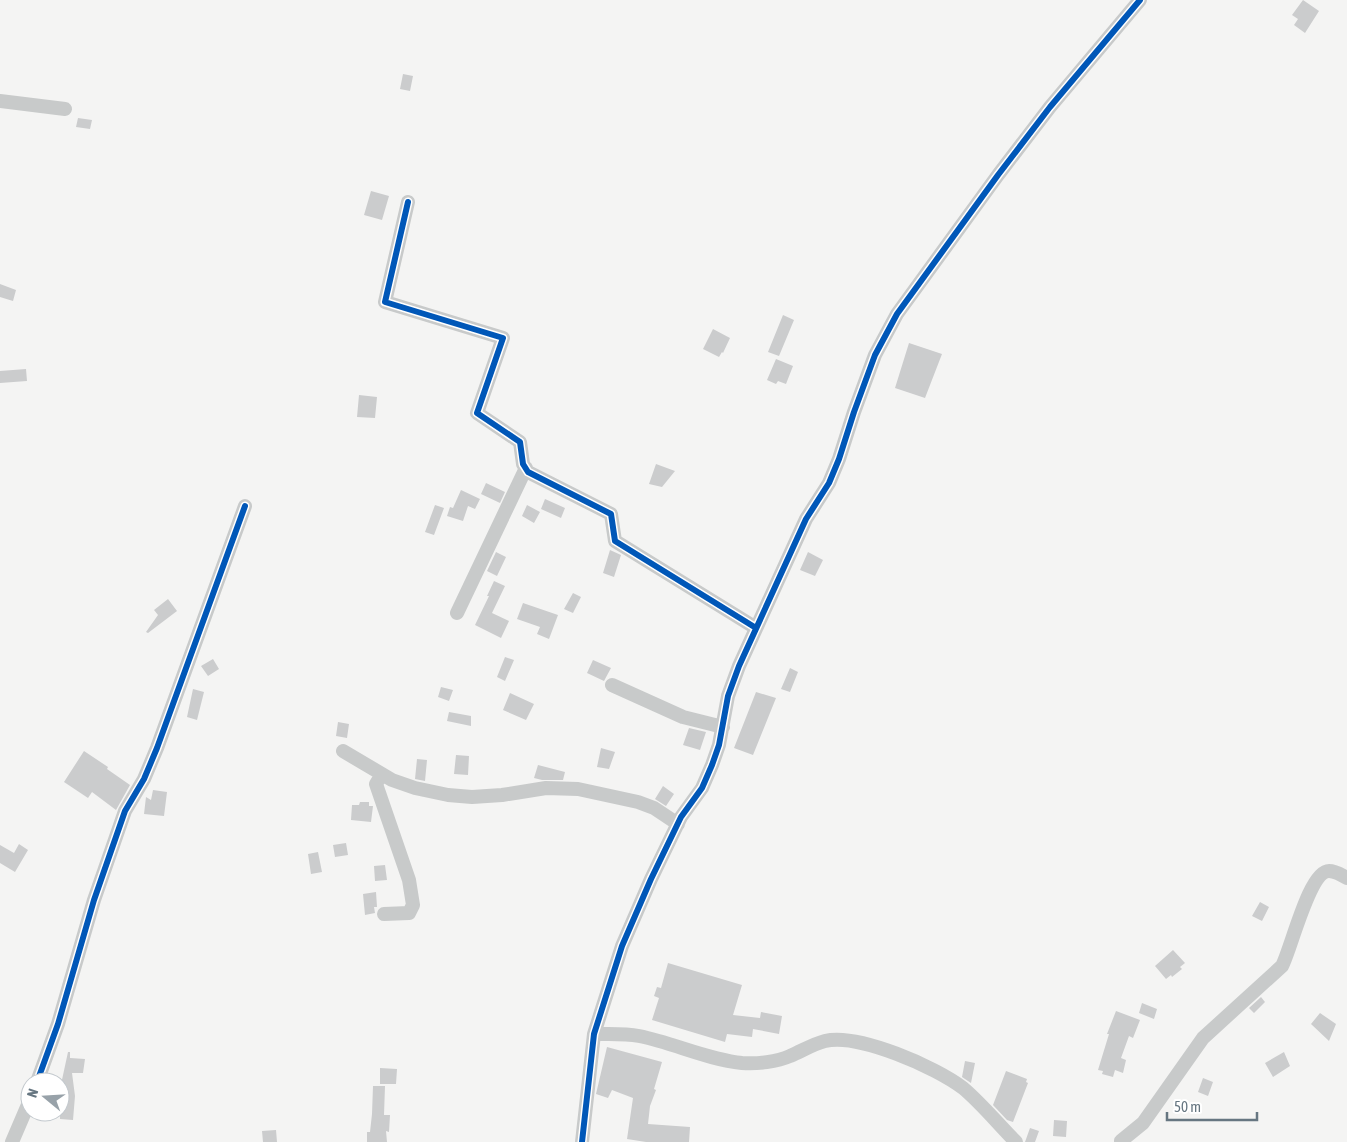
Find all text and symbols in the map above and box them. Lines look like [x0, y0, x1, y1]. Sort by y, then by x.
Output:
north arrow [20, 1072, 70, 1122]
text: N [24, 1087, 42, 1099]
scale bar [1167, 1090, 1257, 1122]
text: 50 m [1174, 1098, 1201, 1115]

